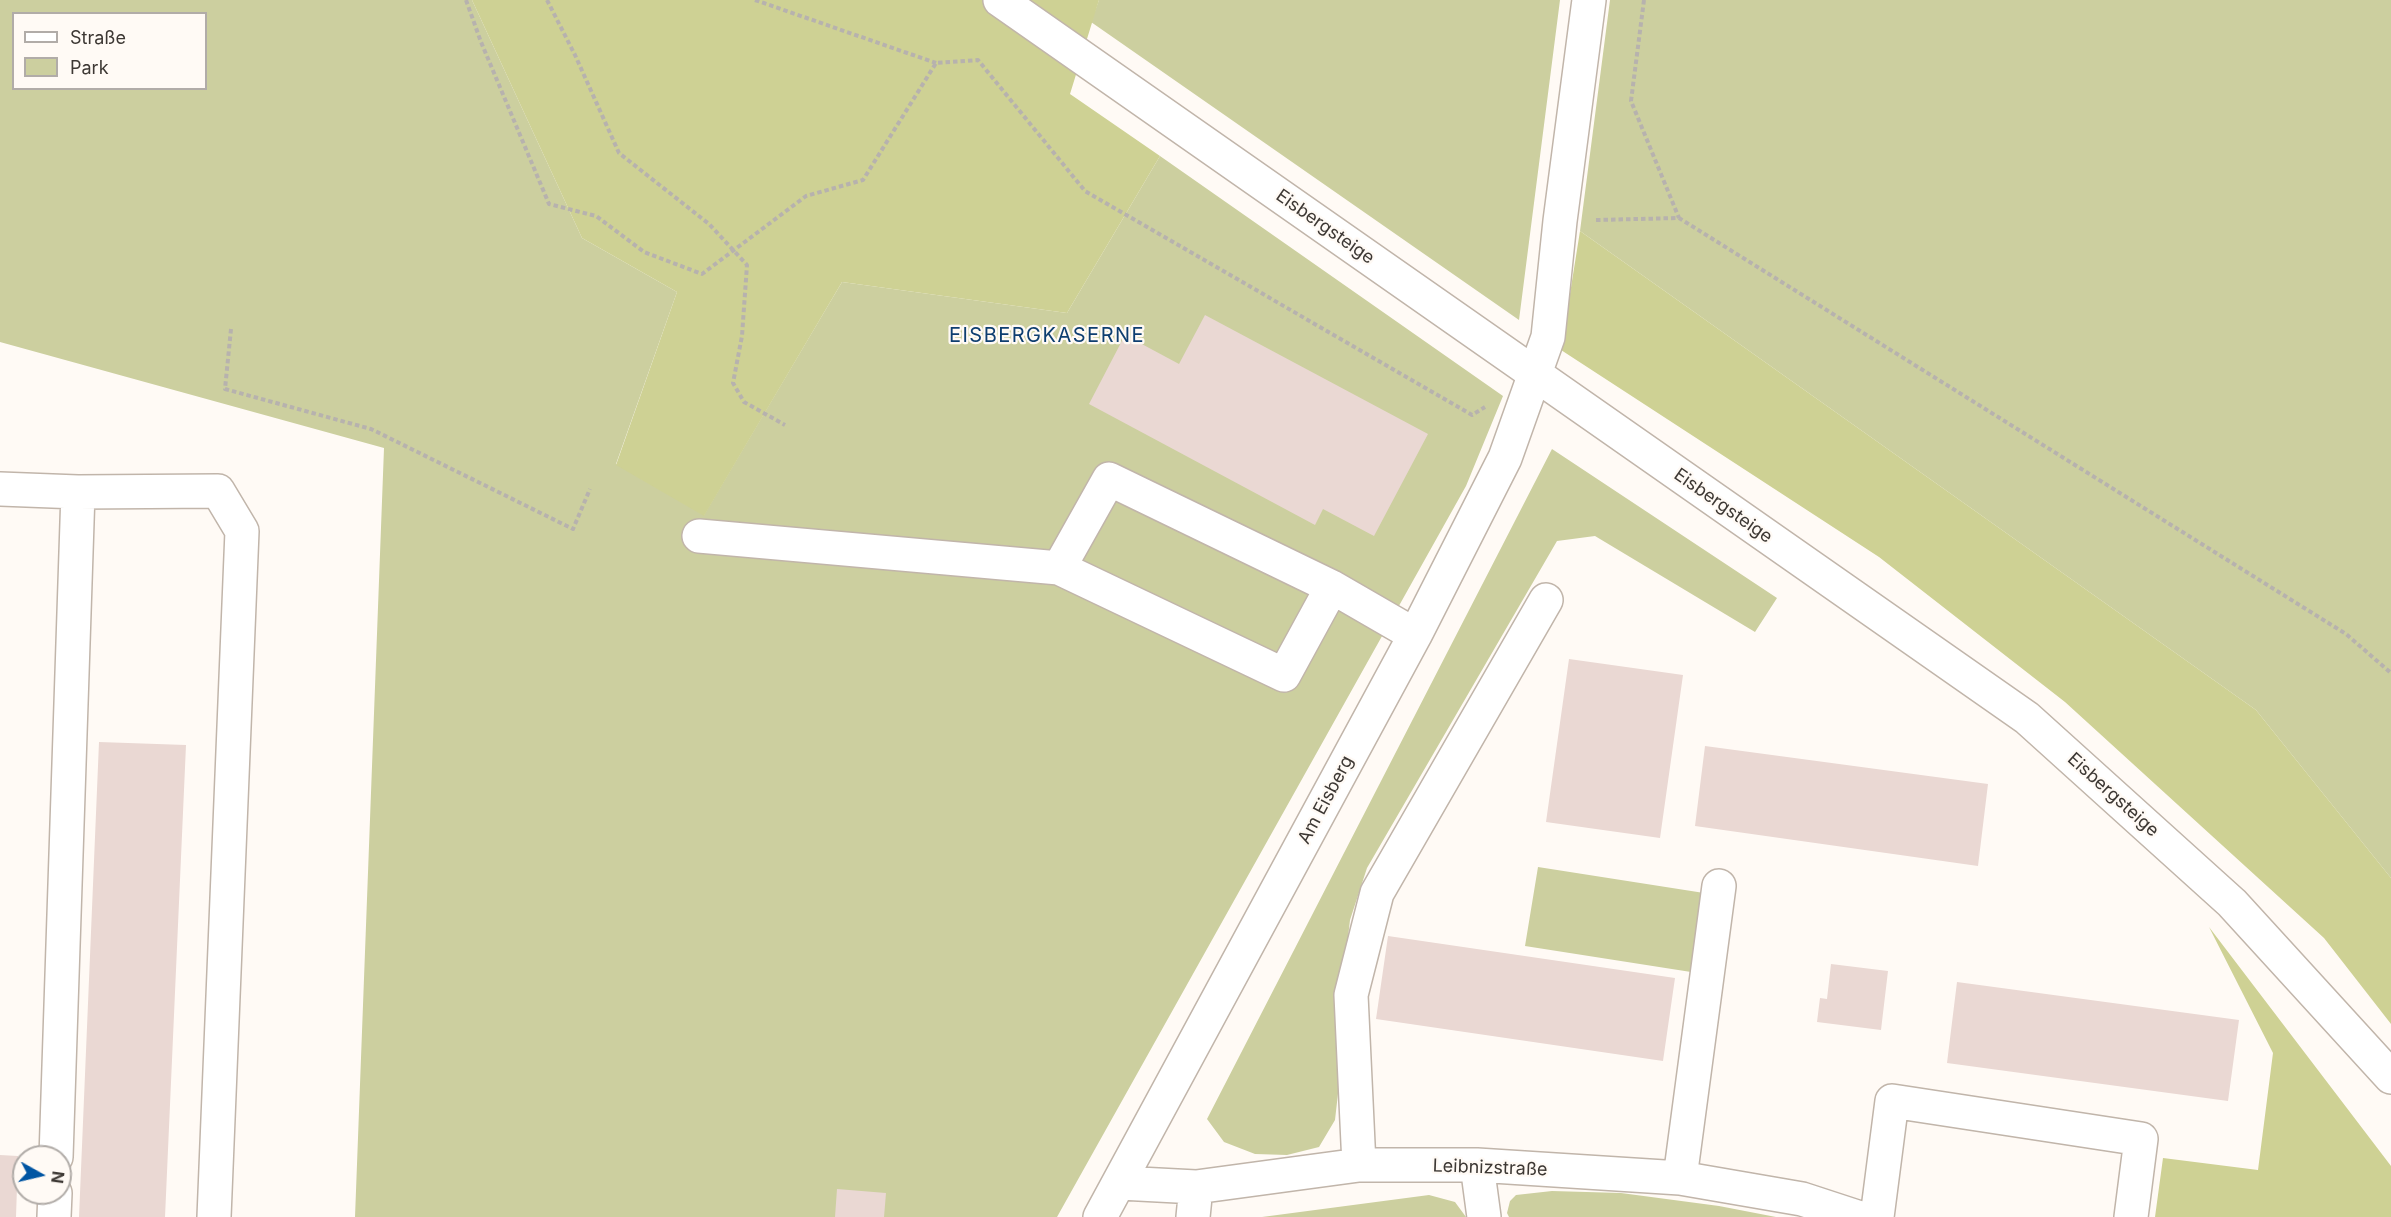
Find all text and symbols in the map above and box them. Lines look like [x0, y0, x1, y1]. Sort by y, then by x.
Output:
legend [12, 12, 207, 90]
text: Straße [70, 27, 126, 48]
text: Park [70, 57, 109, 78]
street label: Eisbergsteige [1272, 185, 1378, 269]
district label: EISBERGKASERNE [949, 324, 1145, 348]
street label: Eisbergsteige [1670, 464, 1776, 548]
street label: Eisbergsteige [2063, 748, 2163, 842]
street label: Am Eisberg [1294, 752, 1358, 848]
north arrow [12, 1145, 72, 1205]
street label: Leibnizstraße [1432, 1155, 1548, 1181]
text: N [47, 1170, 69, 1185]

